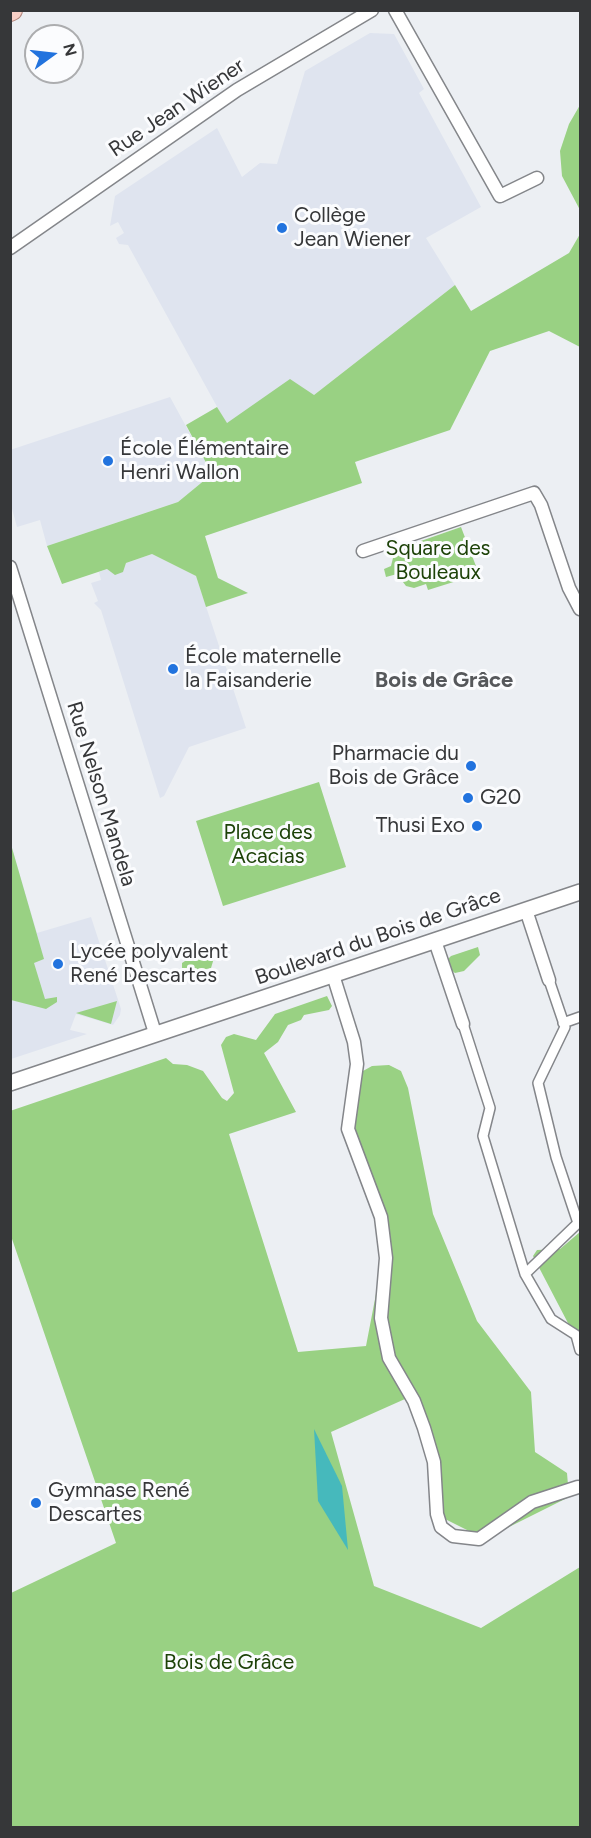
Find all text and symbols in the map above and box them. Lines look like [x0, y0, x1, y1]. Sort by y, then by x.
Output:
north arrow [24, 24, 84, 84]
text: N [59, 41, 81, 58]
street label: Rue Jean Wiener [104, 53, 250, 163]
place label: Collège Jean Wiener [294, 203, 411, 253]
marker: Collège Jean Wiener [275, 221, 289, 235]
place label: École Élémentaire Henri Wallon [120, 436, 289, 486]
marker: École Élémentaire Henri Wallon [101, 454, 115, 468]
park label: Square des Bouleaux [386, 536, 490, 586]
place label: École maternelle la Faisanderie [185, 644, 341, 694]
marker: École maternelle la Faisanderie [166, 662, 180, 676]
district label: Bois de Grâce [375, 668, 513, 694]
street label: Rue Nelson Mandela [61, 698, 141, 890]
place label: Pharmacie du Bois de Grâce [329, 741, 459, 791]
marker: Pharmacie du Bois de Grâce [464, 759, 478, 773]
place label: G20 [480, 785, 521, 811]
marker: G20 [461, 791, 475, 805]
place label: Thusi Exo [376, 813, 465, 839]
marker: Thusi Exo [470, 819, 484, 833]
park label: Place des Acacias [223, 820, 313, 870]
street label: Boulevard du Bois de Grâce [252, 883, 504, 991]
place label: Lycée polyvalent René Descartes [70, 939, 229, 989]
marker: Lycée polyvalent René Descartes [51, 957, 65, 971]
place label: Gymnase René Descartes [48, 1478, 190, 1528]
marker: Gymnase René Descartes [29, 1496, 43, 1510]
park label: Bois de Grâce [164, 1650, 294, 1676]

